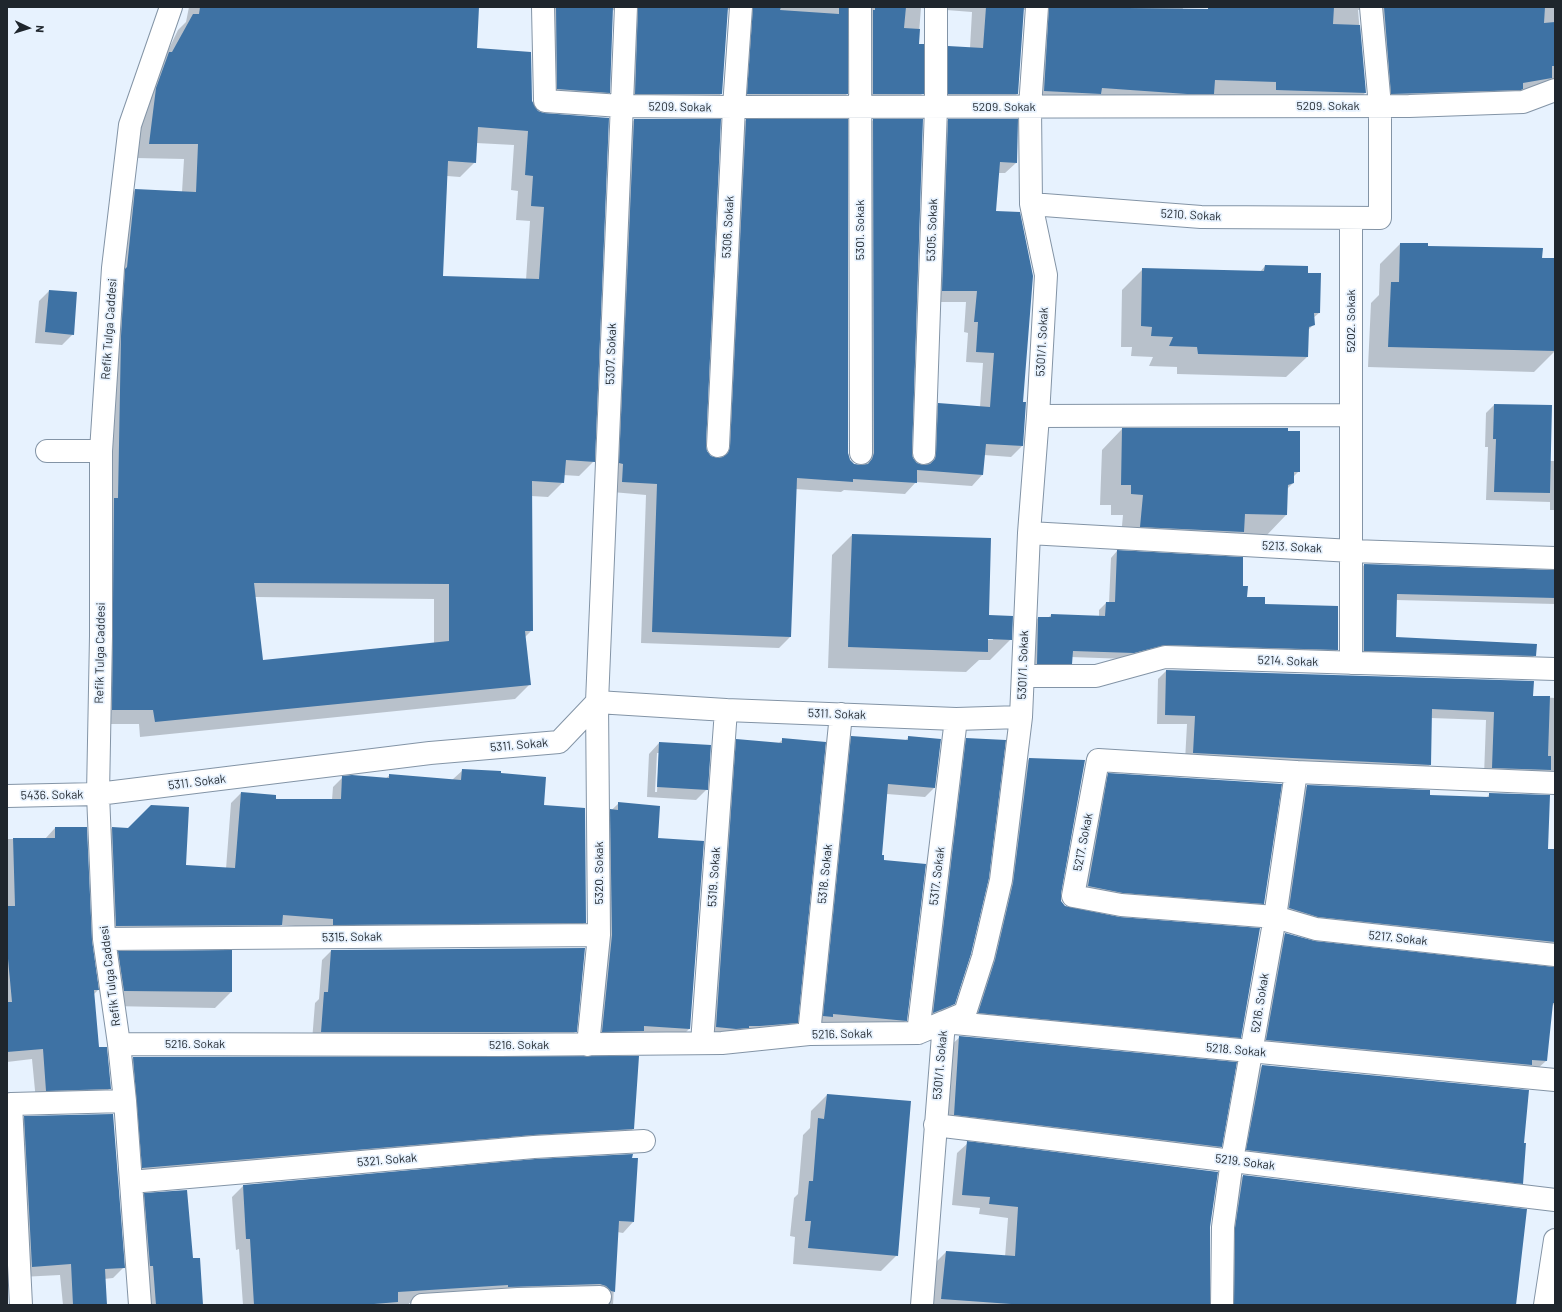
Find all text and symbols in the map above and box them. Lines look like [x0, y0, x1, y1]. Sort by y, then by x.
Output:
north arrow [8, 8, 48, 48]
text: N [34, 25, 47, 33]
street label: 5209. Sokak [648, 99, 712, 115]
street label: 5209. Sokak [1297, 99, 1359, 113]
street label: 5209. Sokak [973, 100, 1035, 114]
street label: 5306. Sokak [719, 195, 737, 259]
street label: 5305. Sokak [924, 198, 940, 262]
street label: 5301. Sokak [853, 200, 867, 260]
street label: 5210. Sokak [1160, 206, 1222, 224]
street label: Refik Tulga Caddesi [98, 278, 120, 380]
street label: 5202. Sokak [1344, 289, 1358, 353]
street label: 5301/1. Sokak [1033, 307, 1051, 377]
street label: 5307. Sokak [603, 323, 619, 385]
street label: 5213. Sokak [1262, 538, 1322, 556]
street label: Refik Tulga Caddesi [92, 602, 108, 704]
street label: 5301/1. Sokak [1015, 630, 1031, 700]
street label: 5214. Sokak [1257, 653, 1319, 669]
street label: 5311. Sokak [808, 706, 866, 722]
street label: 5311. Sokak [489, 735, 549, 755]
street label: 5311. Sokak [167, 771, 227, 793]
street label: 5436. Sokak [21, 787, 83, 803]
street label: 5217. Sokak [1070, 812, 1096, 872]
street label: 5320. Sokak [592, 842, 606, 904]
street label: 5318. Sokak [815, 843, 835, 905]
street label: 5317. Sokak [926, 846, 948, 906]
street label: 5319. Sokak [705, 847, 723, 907]
street label: Refik Tulga Caddesi [97, 925, 123, 1027]
street label: 5217. Sokak [1368, 928, 1428, 948]
street label: 5315. Sokak [322, 929, 382, 945]
street label: 5216. Sokak [1248, 972, 1272, 1034]
street label: 5216. Sokak [812, 1026, 872, 1042]
street label: 5301/1. Sokak [930, 1030, 950, 1100]
street label: 5216. Sokak [165, 1037, 225, 1051]
street label: 5216. Sokak [489, 1038, 549, 1052]
street label: 5218. Sokak [1205, 1040, 1267, 1060]
street label: 5321. Sokak [356, 1150, 418, 1170]
street label: 5219. Sokak [1214, 1151, 1276, 1173]

